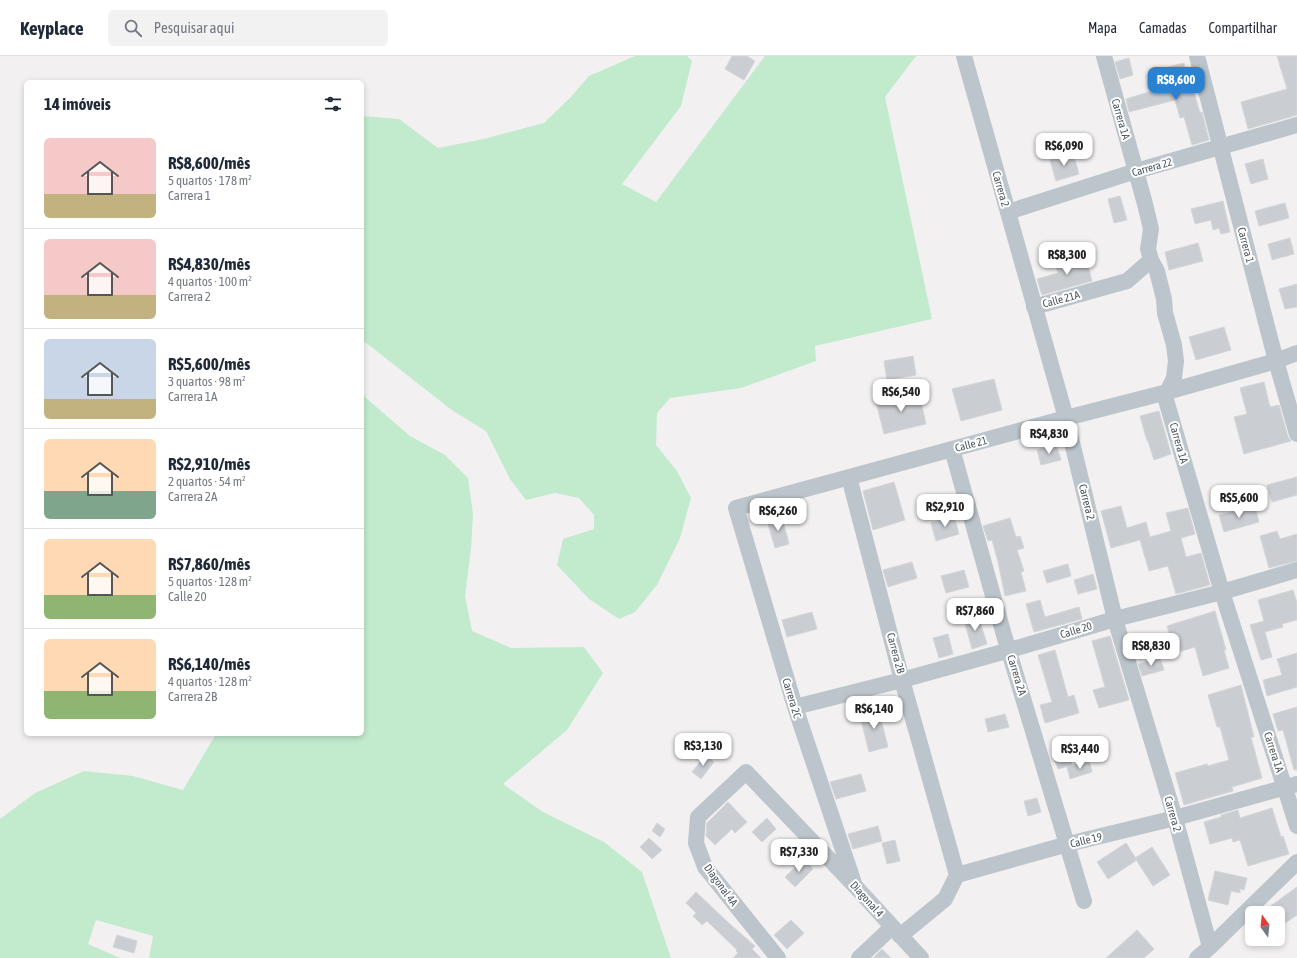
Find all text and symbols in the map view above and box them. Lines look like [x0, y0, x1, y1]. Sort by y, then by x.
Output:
search box [108, 10, 388, 46]
text: Keyplace [20, 17, 84, 39]
icon: search [122, 17, 144, 39]
text: Pesquisar aqui [154, 19, 234, 36]
text: Mapa [1088, 20, 1117, 36]
text: Camadas [1139, 20, 1187, 36]
text: Compartilhar [1209, 20, 1277, 36]
pin: R$8,600 [1139, 67, 1213, 101]
text: R$8,600 [1157, 72, 1195, 87]
icon: filters [322, 93, 344, 115]
text: 14 imóveis [44, 94, 111, 114]
street label: Carrera 1A [1109, 97, 1133, 141]
pin: R$6,090 [1027, 133, 1101, 167]
text: R$6,090 [1045, 138, 1083, 153]
text: R$8,600/mês [168, 153, 250, 173]
icon: home [76, 154, 124, 202]
street label: Carrera 22 [1130, 156, 1174, 178]
street label: Carrera 2 [990, 170, 1012, 208]
text: 5 quartos · 178 m² [168, 173, 252, 188]
text: Carrera 1 [168, 188, 211, 203]
street label: Carrera 1 [1235, 226, 1257, 264]
pin: R$8,300 [1030, 242, 1104, 276]
text: R$8,300 [1048, 247, 1086, 262]
text: R$4,830/mês [168, 254, 250, 274]
icon: home [76, 255, 124, 303]
text: 4 quartos · 100 m² [168, 274, 252, 289]
street label: Calle 21A [1041, 288, 1081, 310]
text: Carrera 2 [168, 289, 211, 304]
text: R$5,600/mês [168, 354, 250, 374]
icon: home [76, 355, 124, 403]
text: 3 quartos · 98 m² [168, 374, 246, 389]
pin: R$6,540 [864, 379, 938, 413]
text: R$6,540 [882, 384, 920, 399]
text: Carrera 1A [168, 389, 217, 404]
pin: R$4,830 [1012, 421, 1086, 455]
street label: Carrera 1A [1167, 421, 1191, 465]
text: R$4,830 [1030, 426, 1068, 441]
street label: Calle 21 [954, 434, 988, 454]
text: R$2,910/mês [168, 454, 250, 474]
icon: home [76, 455, 124, 503]
text: 2 quartos · 54 m² [168, 474, 246, 489]
street label: Carrera 2 [1077, 483, 1097, 521]
pin: R$5,600 [1202, 485, 1276, 519]
text: Carrera 2A [168, 489, 217, 504]
text: R$5,600 [1220, 490, 1258, 505]
pin: R$2,910 [908, 494, 982, 528]
pin: R$6,260 [741, 498, 815, 532]
text: R$2,910 [926, 499, 964, 514]
text: R$6,260 [759, 503, 797, 518]
text: R$7,860/mês [168, 554, 250, 574]
icon: home [76, 555, 124, 603]
text: 5 quartos · 128 m² [168, 574, 252, 589]
text: Calle 20 [168, 589, 207, 604]
pin: R$7,860 [938, 598, 1012, 632]
text: R$7,860 [956, 603, 994, 618]
street label: Calle 20 [1059, 619, 1093, 641]
street label: Carrera 2B [885, 631, 907, 675]
pin: R$8,830 [1114, 633, 1188, 667]
text: R$8,830 [1132, 638, 1170, 653]
street label: Carrera 2A [1005, 653, 1029, 697]
text: R$6,140/mês [168, 654, 250, 674]
icon: home [76, 655, 124, 703]
text: 4 quartos · 128 m² [168, 674, 252, 689]
street label: Carrera 2C [780, 676, 804, 720]
text: Carrera 2B [168, 689, 217, 704]
pin: R$6,140 [837, 696, 911, 730]
text: R$6,140 [855, 701, 893, 716]
street label: Carrera 1A [1262, 730, 1286, 774]
pin: R$3,130 [666, 733, 740, 767]
pin: R$3,440 [1043, 736, 1117, 770]
text: R$3,130 [684, 738, 722, 753]
text: R$3,440 [1061, 741, 1099, 756]
street label: Carrera 2 [1162, 795, 1184, 833]
street label: Calle 19 [1069, 830, 1103, 850]
pin: R$7,330 [762, 839, 836, 873]
text: R$7,330 [780, 844, 818, 859]
street label: Diagonal 4A [702, 862, 741, 909]
street label: Diagonal 4 [848, 879, 886, 919]
north arrow [1245, 906, 1285, 946]
map controls [1245, 906, 1285, 946]

